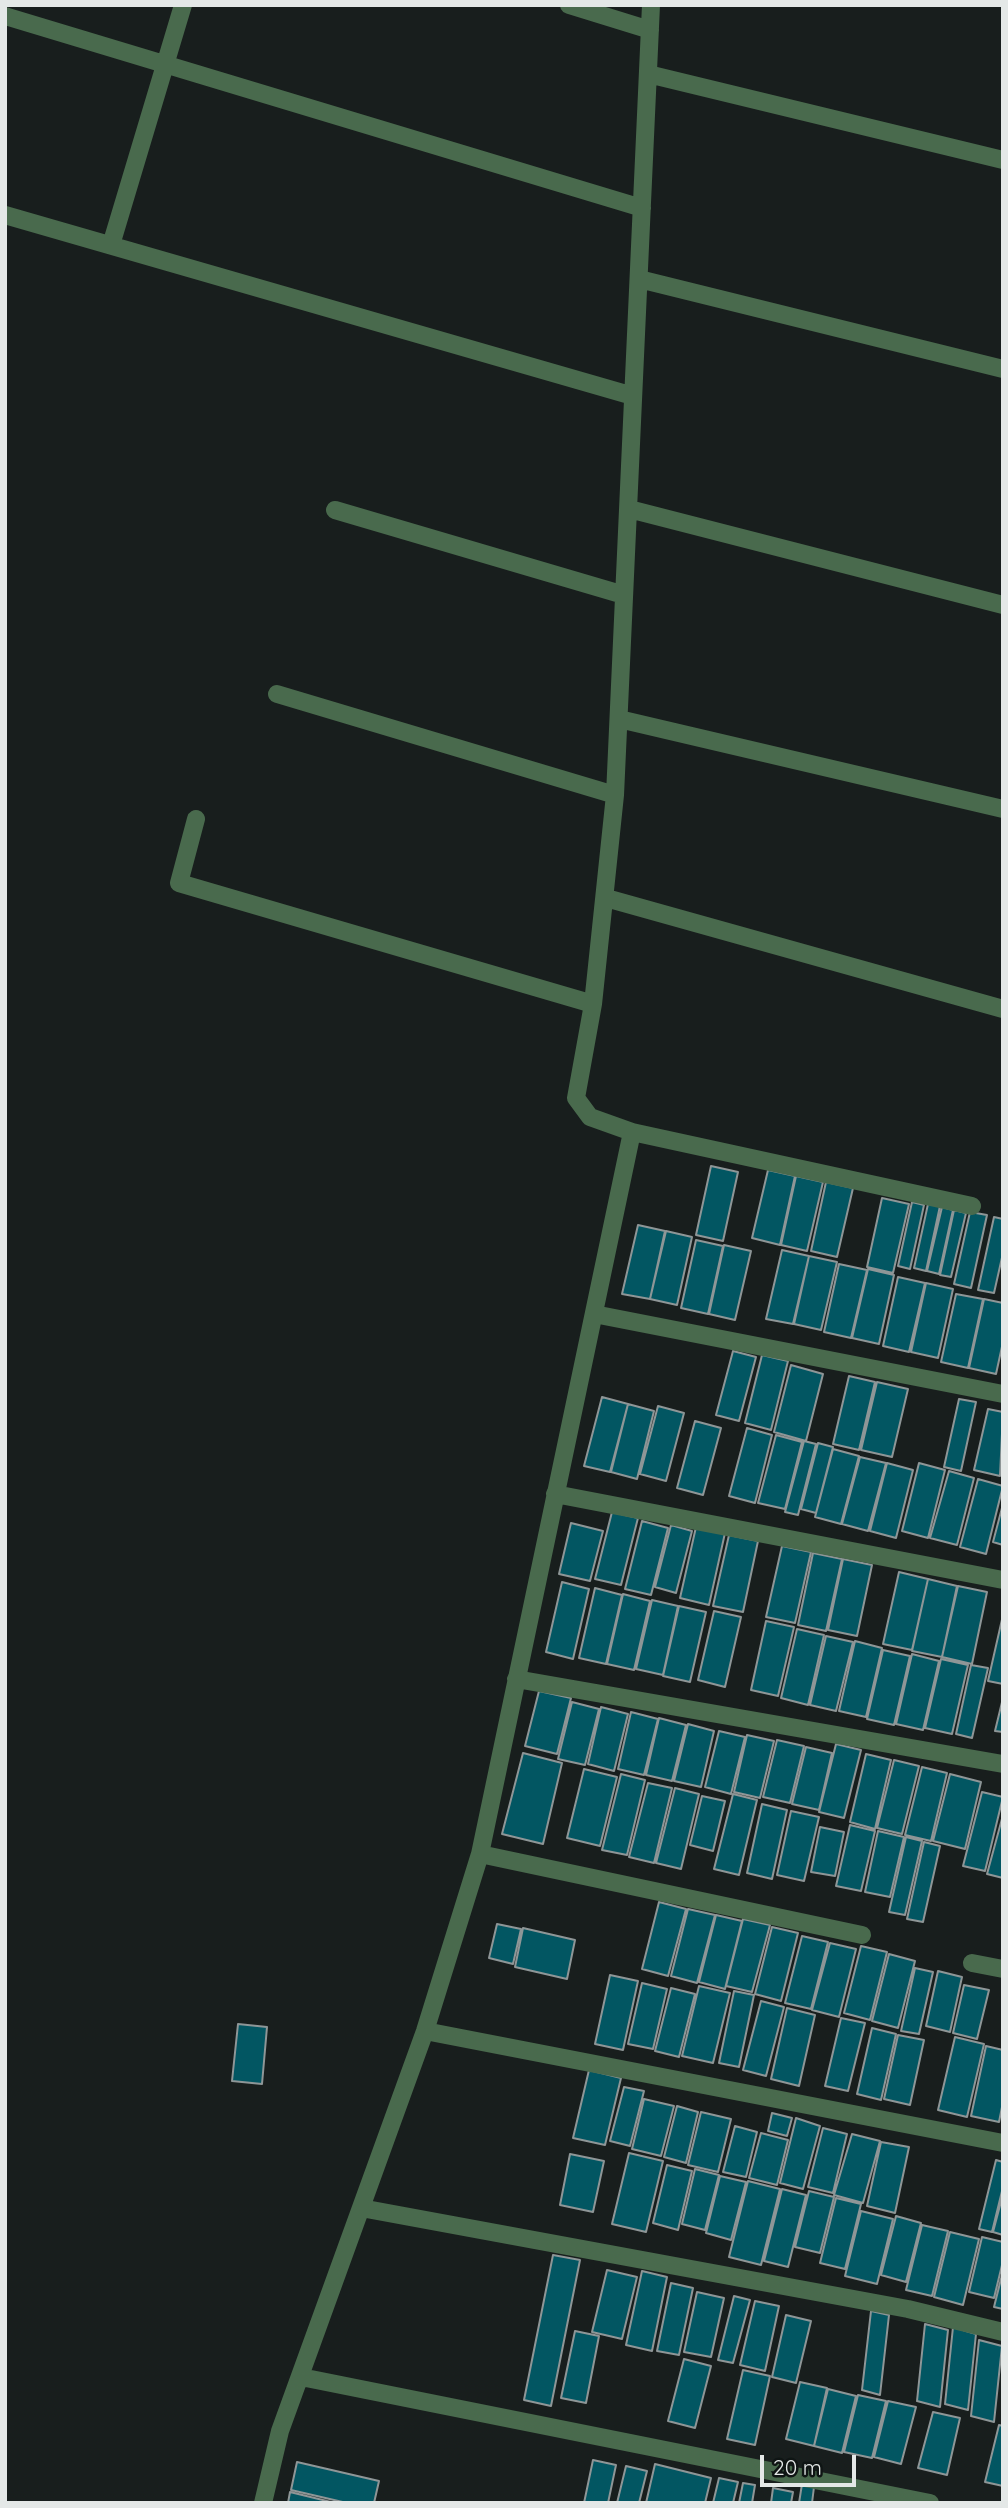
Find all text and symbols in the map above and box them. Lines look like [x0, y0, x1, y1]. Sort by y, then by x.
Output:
scale bar [763, 2442, 859, 2486]
text: 20 m [773, 2454, 822, 2480]

